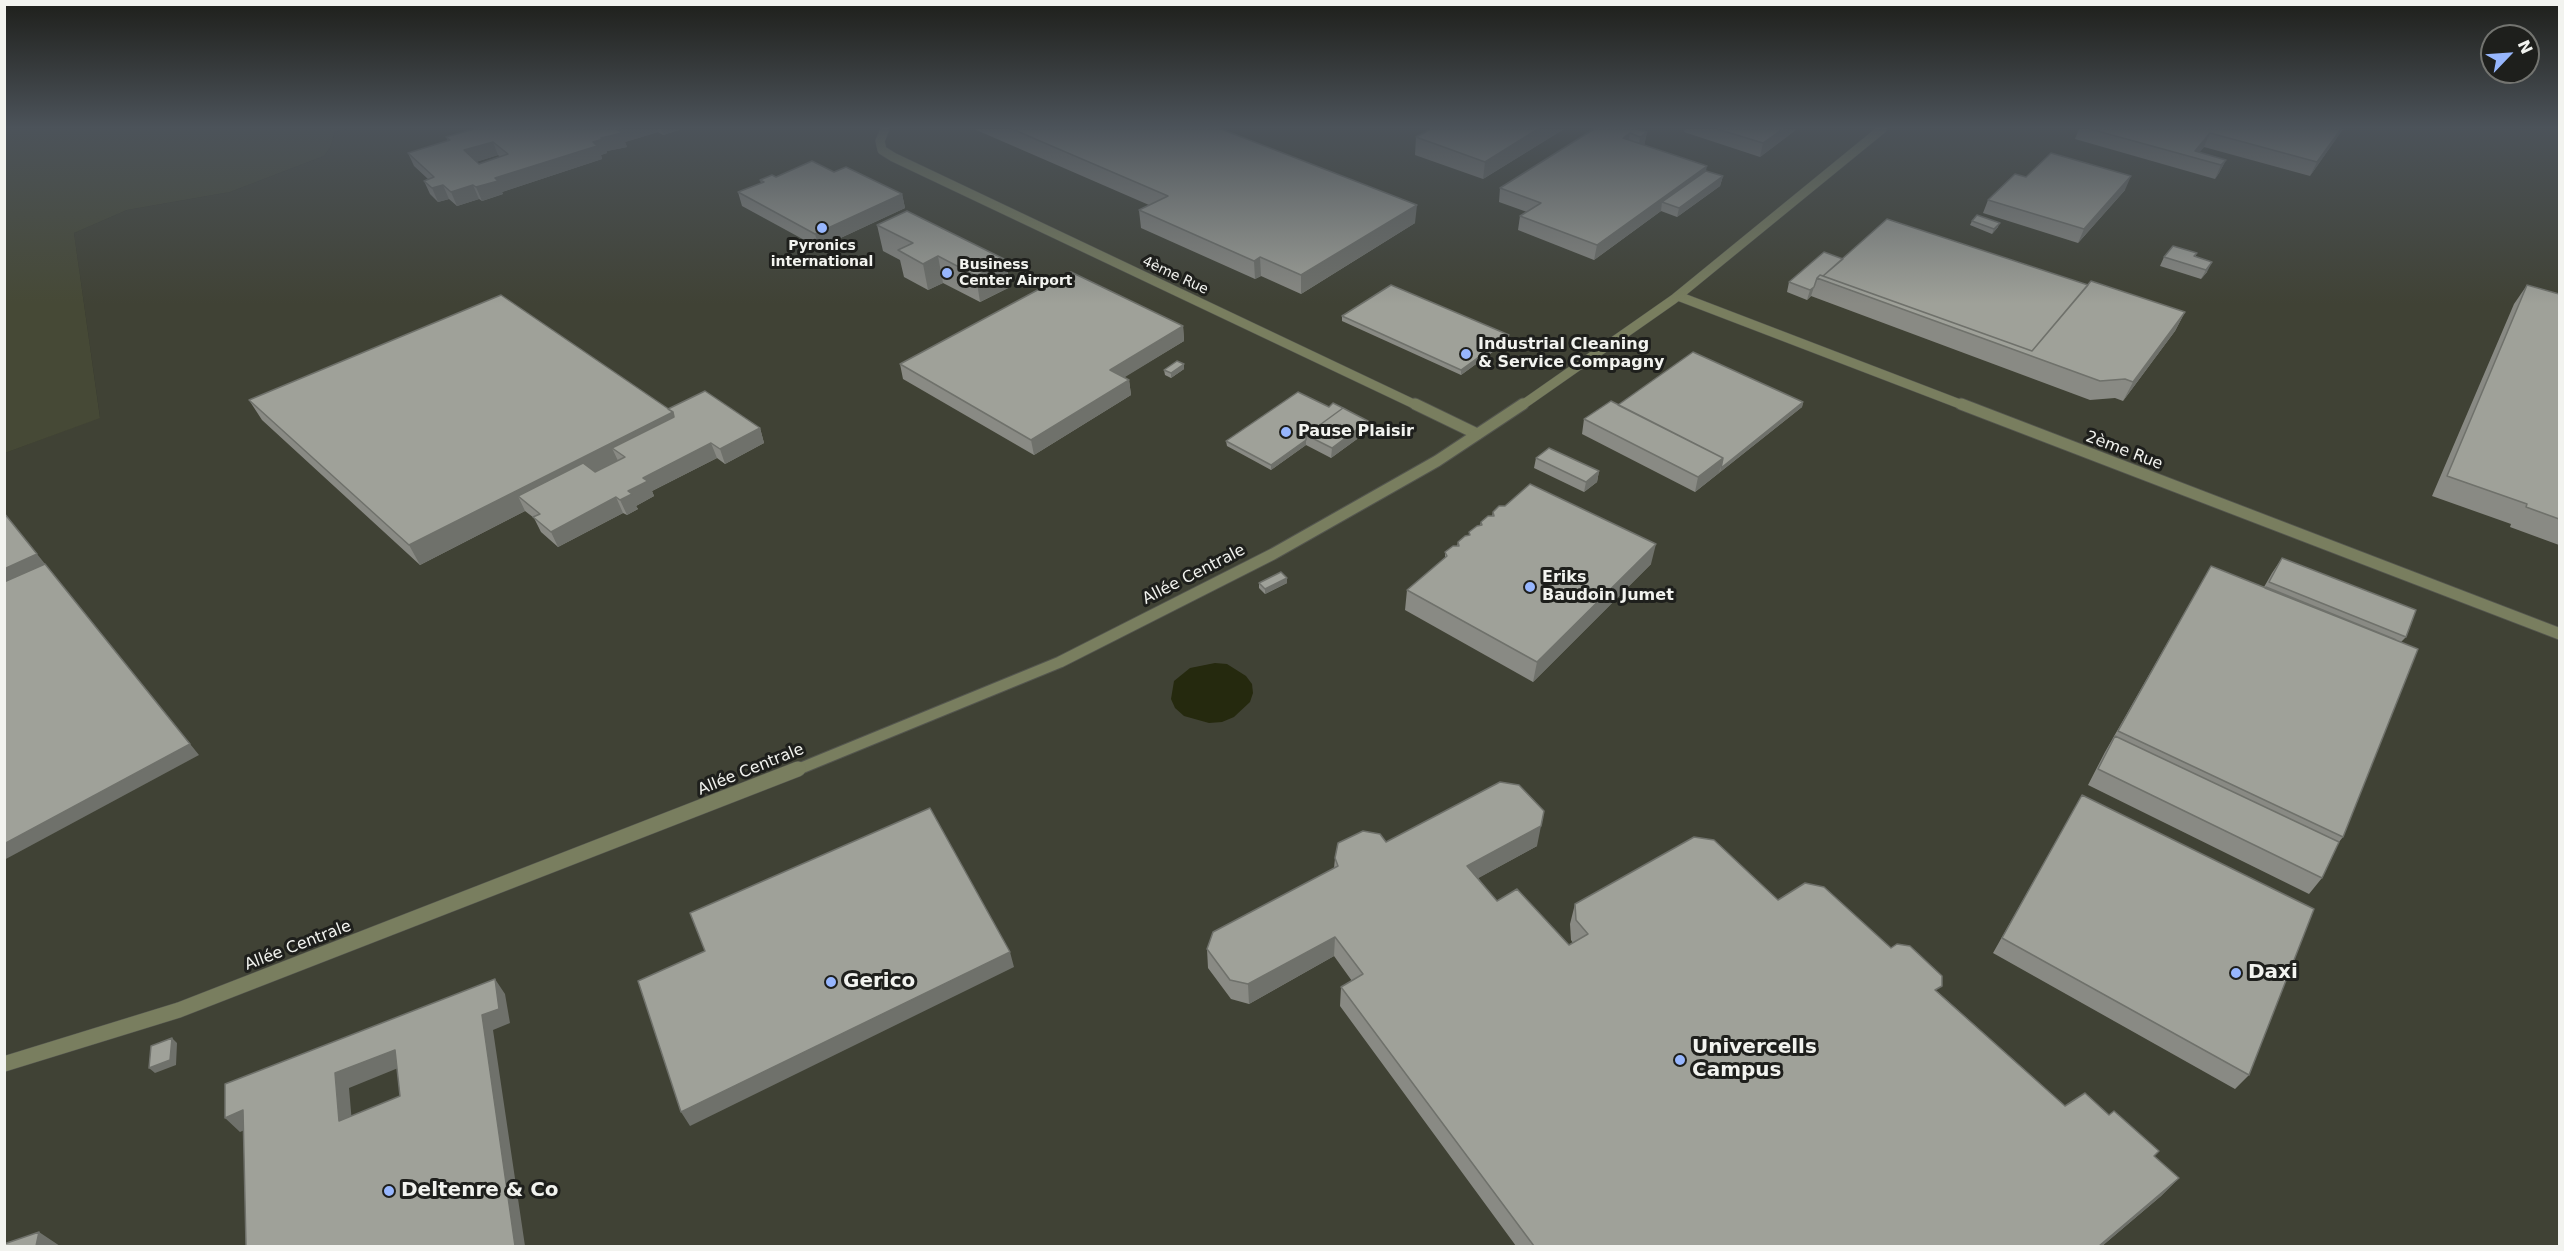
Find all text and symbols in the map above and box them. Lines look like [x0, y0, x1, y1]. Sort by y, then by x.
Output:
north arrow [2480, 24, 2540, 84]
text: N [2514, 37, 2536, 57]
marker: Pyronics international [815, 221, 829, 235]
place label: Pyronics international [771, 238, 873, 270]
street label: 4ème Rue [1139, 253, 1211, 299]
place label: Business Center Airport [959, 257, 1072, 290]
marker: Business Center Airport [940, 266, 954, 280]
place label: Industrial Cleaning & Service Compagny [1478, 335, 1665, 373]
marker: Industrial Cleaning & Service Compagny [1459, 347, 1473, 361]
place label: Pause Plaisir [1298, 422, 1414, 442]
marker: Pause Plaisir [1279, 425, 1293, 439]
street label: 2ème Rue [2083, 428, 2165, 474]
street label: Allée Centrale [1139, 541, 1249, 609]
place label: Eriks Baudoin Jumet [1542, 568, 1674, 606]
marker: Eriks Baudoin Jumet [1523, 580, 1537, 594]
street label: Allée Centrale [695, 740, 807, 800]
street label: Allée Centrale [242, 917, 354, 975]
place label: Daxi [2248, 961, 2298, 985]
marker: Daxi [2229, 966, 2243, 980]
place label: Gerico [843, 970, 915, 994]
marker: Gerico [824, 975, 838, 989]
place label: Univercells Campus [1692, 1036, 1817, 1083]
marker: Univercells Campus [1673, 1053, 1687, 1067]
place label: Deltenre & Co [401, 1179, 559, 1203]
marker: Deltenre & Co [382, 1184, 396, 1198]

